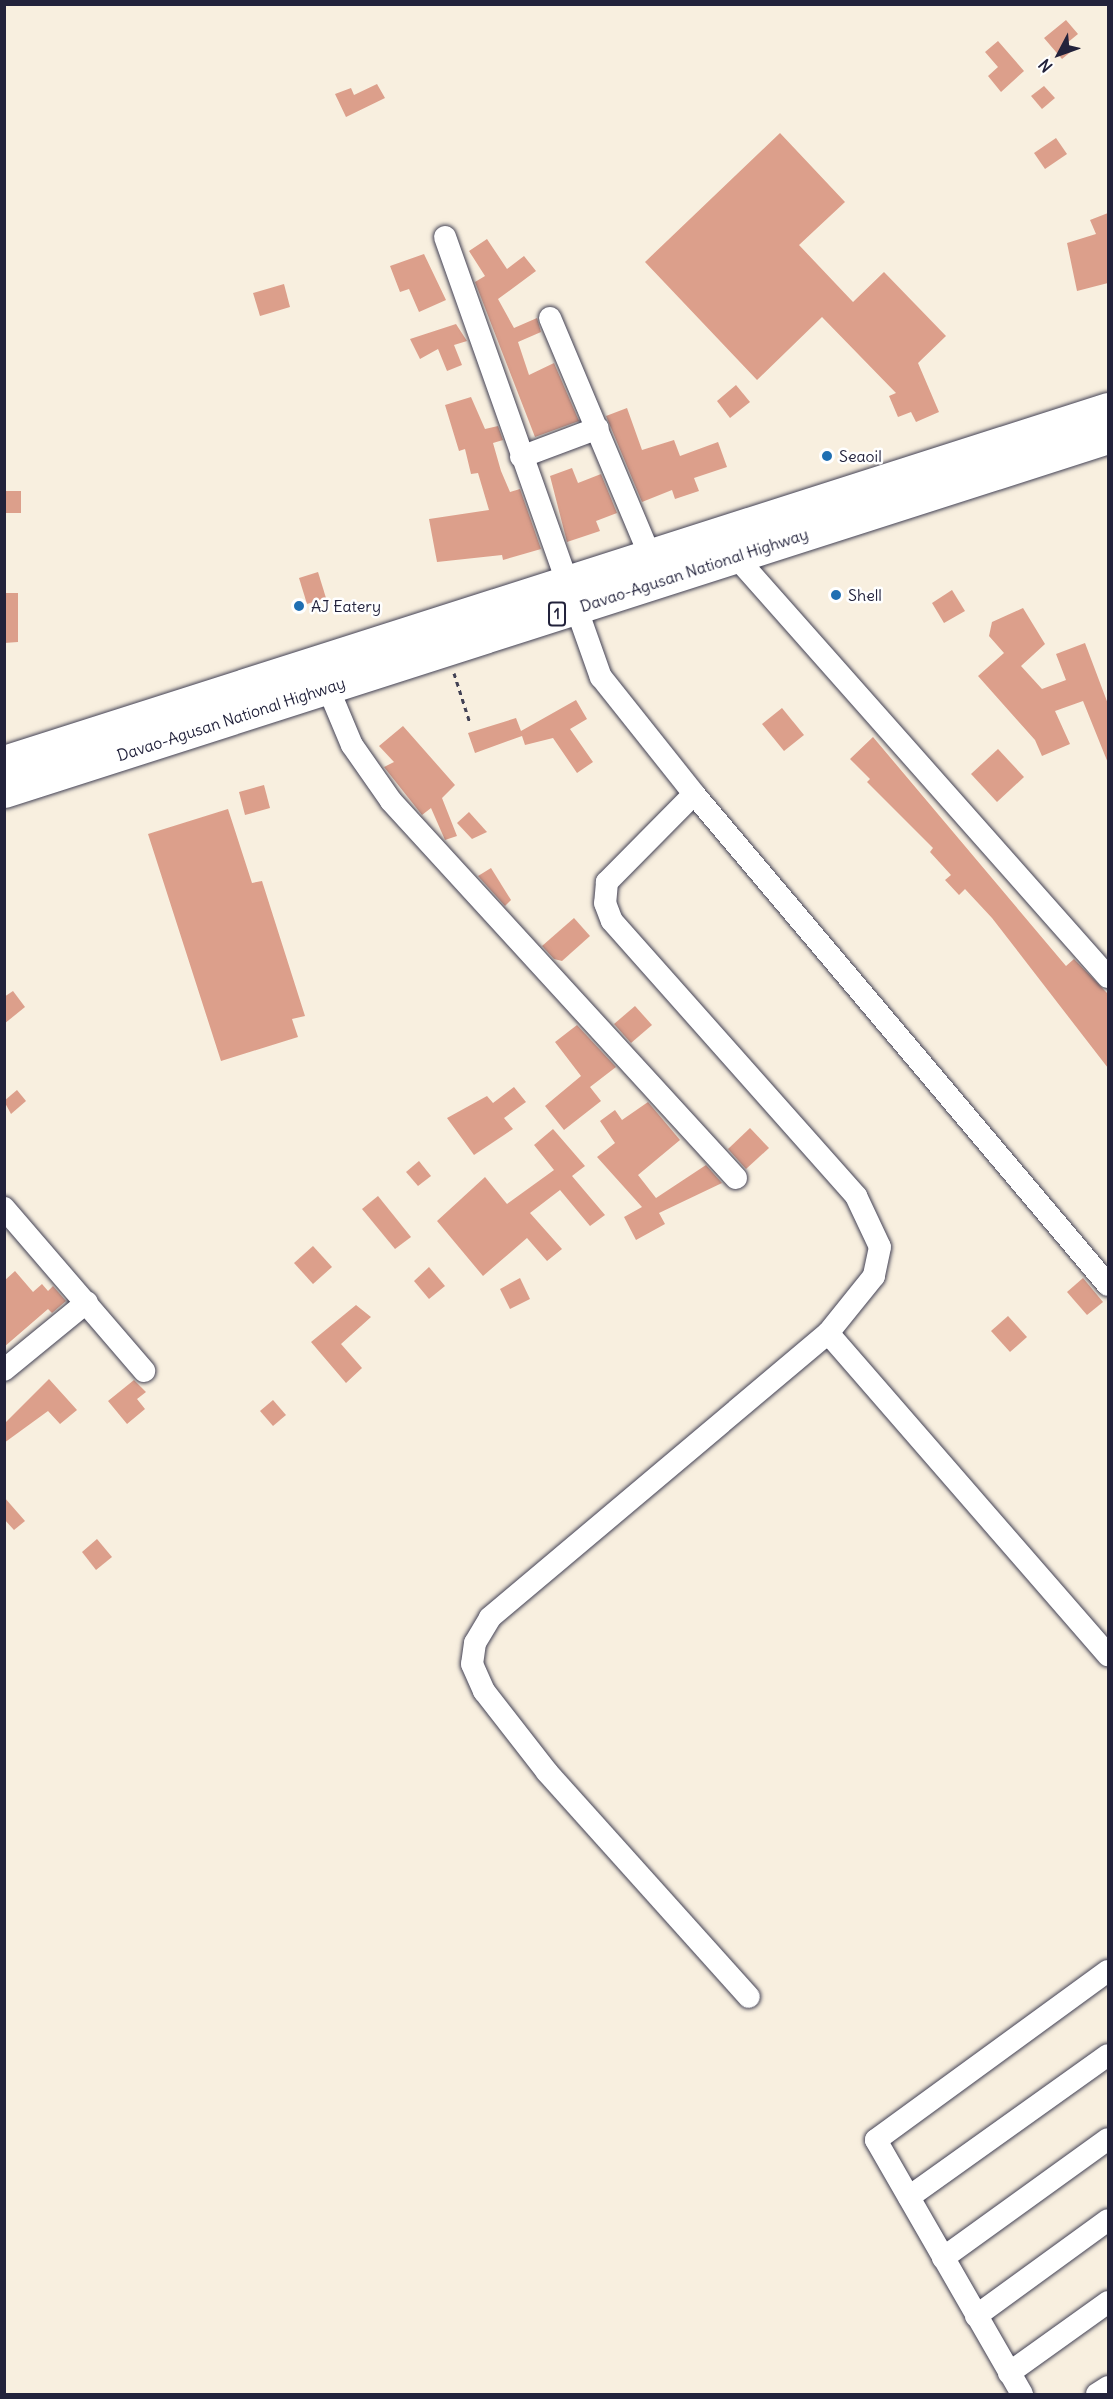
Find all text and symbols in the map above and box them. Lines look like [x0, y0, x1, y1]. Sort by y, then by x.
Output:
north arrow [1029, 24, 1089, 84]
text: N [1034, 55, 1057, 77]
place label: Seaoil [839, 446, 882, 466]
marker: Seaoil [820, 449, 834, 463]
street label: Davao-Agusan National Highway [578, 524, 810, 616]
place label: Shell [848, 585, 882, 605]
marker: Shell [829, 588, 843, 602]
place label: AJ Eatery [311, 596, 381, 616]
marker: AJ Eatery [292, 599, 306, 613]
road number: 1 [548, 602, 566, 626]
street label: Davao-Agusan National Highway [115, 673, 347, 765]

